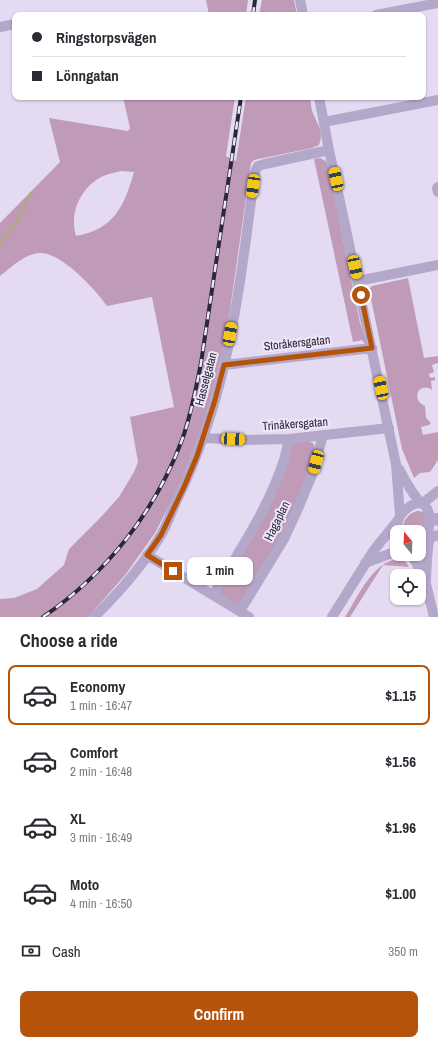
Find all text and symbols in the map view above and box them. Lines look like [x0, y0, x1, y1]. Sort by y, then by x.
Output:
text: Ringstorpsvägen [56, 27, 156, 48]
text: Lönngatan [56, 65, 119, 86]
car [328, 166, 344, 192]
car [245, 173, 261, 199]
car [347, 254, 363, 280]
route start [352, 286, 370, 304]
car [222, 321, 238, 347]
street label: Storåkersgatan [263, 332, 331, 354]
street label: Hasselgatan [191, 351, 221, 407]
car [373, 375, 389, 401]
street label: Trinåkersgatan [262, 414, 328, 434]
car [221, 432, 245, 446]
car [307, 449, 325, 475]
street label: Hagaplan [261, 499, 293, 543]
north arrow [390, 525, 426, 561]
map controls [390, 525, 426, 605]
callout: 1 min [187, 557, 253, 585]
route end [164, 562, 182, 580]
text: 1 min [206, 562, 234, 579]
button: locate [390, 569, 426, 605]
text: Choose a ride [20, 628, 118, 653]
text: Economy [70, 676, 125, 697]
icon: car [22, 677, 58, 713]
text: $1.15 [385, 685, 416, 706]
text: 1 min · 16:47 [70, 697, 132, 714]
text: Comfort [70, 742, 118, 763]
icon: car [22, 743, 58, 779]
text: $1.56 [385, 751, 416, 772]
text: 2 min · 16:48 [70, 763, 132, 780]
text: XL [70, 808, 86, 829]
icon: car [22, 809, 58, 845]
text: $1.96 [385, 817, 416, 838]
text: 3 min · 16:49 [70, 829, 132, 846]
text: Moto [70, 874, 99, 895]
icon: car [22, 875, 58, 911]
text: $1.00 [385, 883, 416, 904]
text: 4 min · 16:50 [70, 895, 132, 912]
icon: cash [20, 940, 42, 962]
text: Cash [52, 941, 81, 962]
text: 350 m [388, 943, 418, 960]
button: Confirm [20, 991, 418, 1037]

